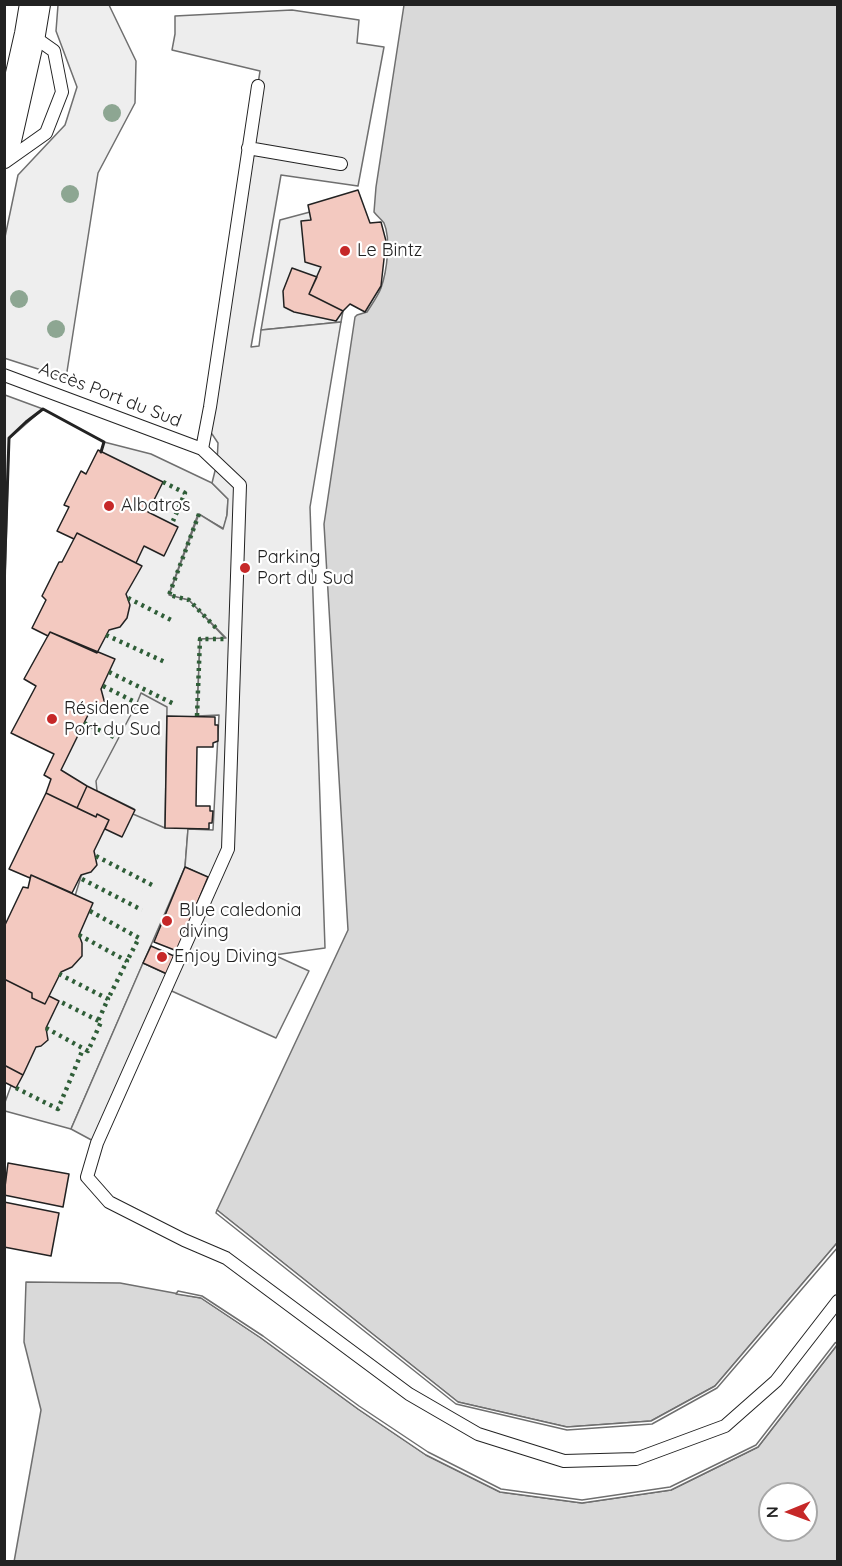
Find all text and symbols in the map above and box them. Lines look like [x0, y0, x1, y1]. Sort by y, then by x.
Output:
place label: Le Bintz [357, 240, 422, 262]
marker: Le Bintz [338, 244, 352, 258]
street label: Accès Port du Sud [36, 358, 184, 432]
place label: Albatros [121, 495, 191, 517]
marker: Albatros [102, 499, 116, 513]
place label: Parking Port du Sud [257, 547, 354, 590]
marker: Parking Port du Sud [238, 561, 252, 575]
place label: Résidence Port du Sud [64, 698, 161, 740]
marker: Résidence Port du Sud [45, 712, 59, 726]
place label: Blue caledonia diving [179, 900, 301, 942]
marker: Blue caledonia diving [160, 914, 174, 928]
place label: Enjoy Diving [174, 946, 277, 968]
marker: Enjoy Diving [155, 950, 169, 964]
north arrow [758, 1482, 818, 1542]
text: N [762, 1506, 782, 1518]

